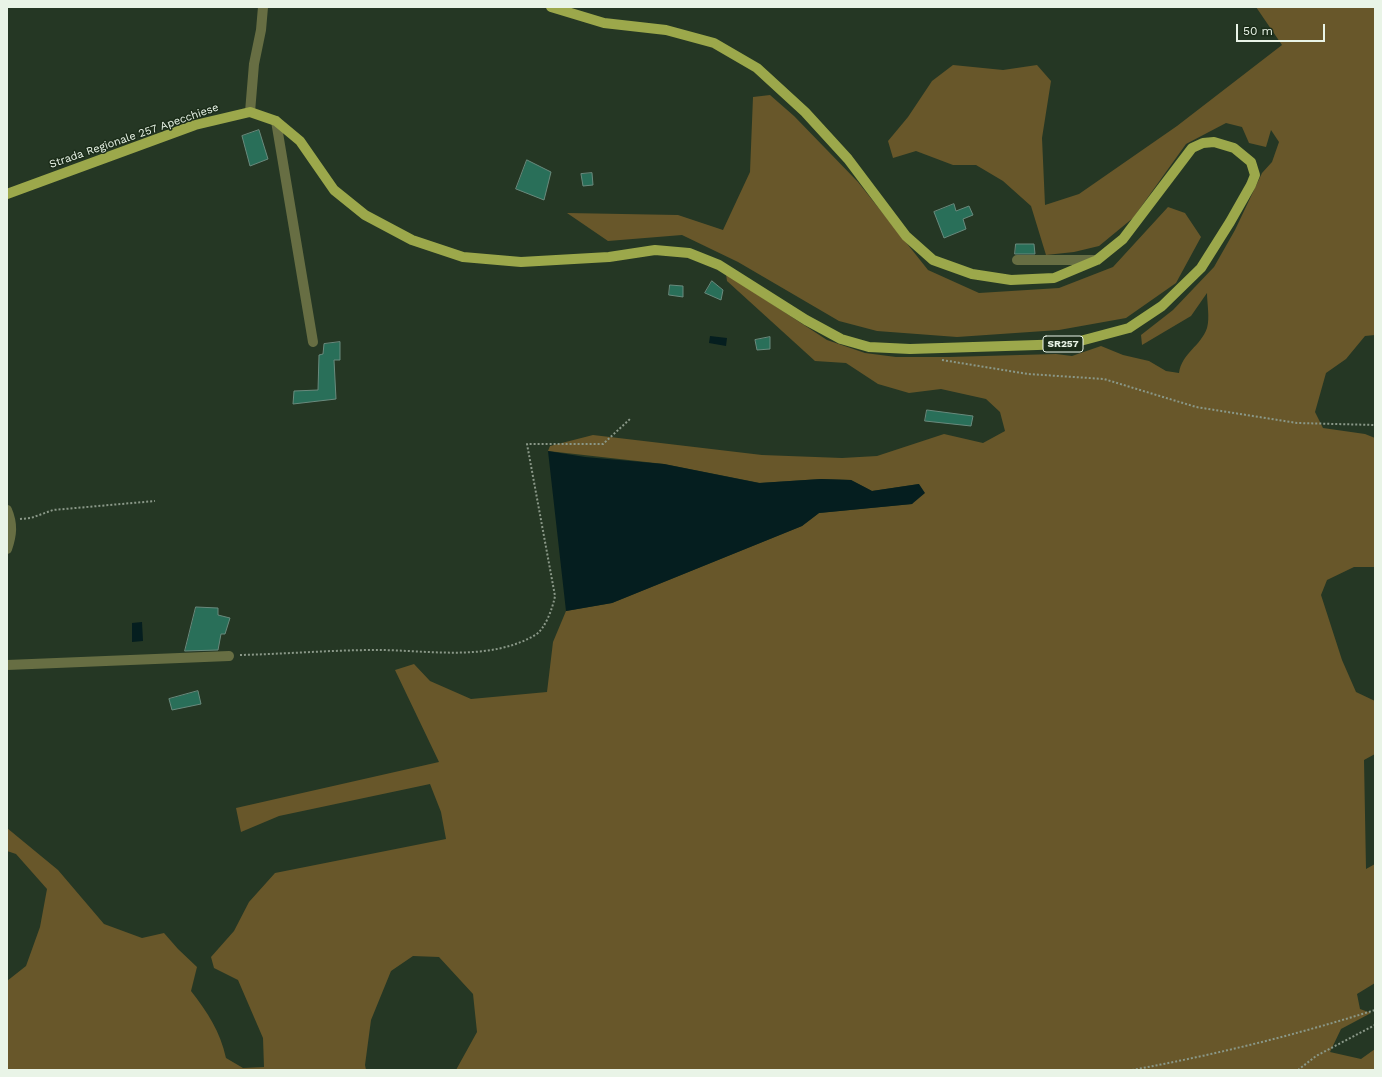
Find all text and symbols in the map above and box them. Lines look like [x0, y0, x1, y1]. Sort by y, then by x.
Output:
scale bar [1238, 16, 1327, 42]
text: 50 m [1243, 24, 1273, 38]
street label: Strada Regionale 257 Apecchiese [48, 101, 220, 171]
road number: SR257 [1043, 336, 1083, 352]

